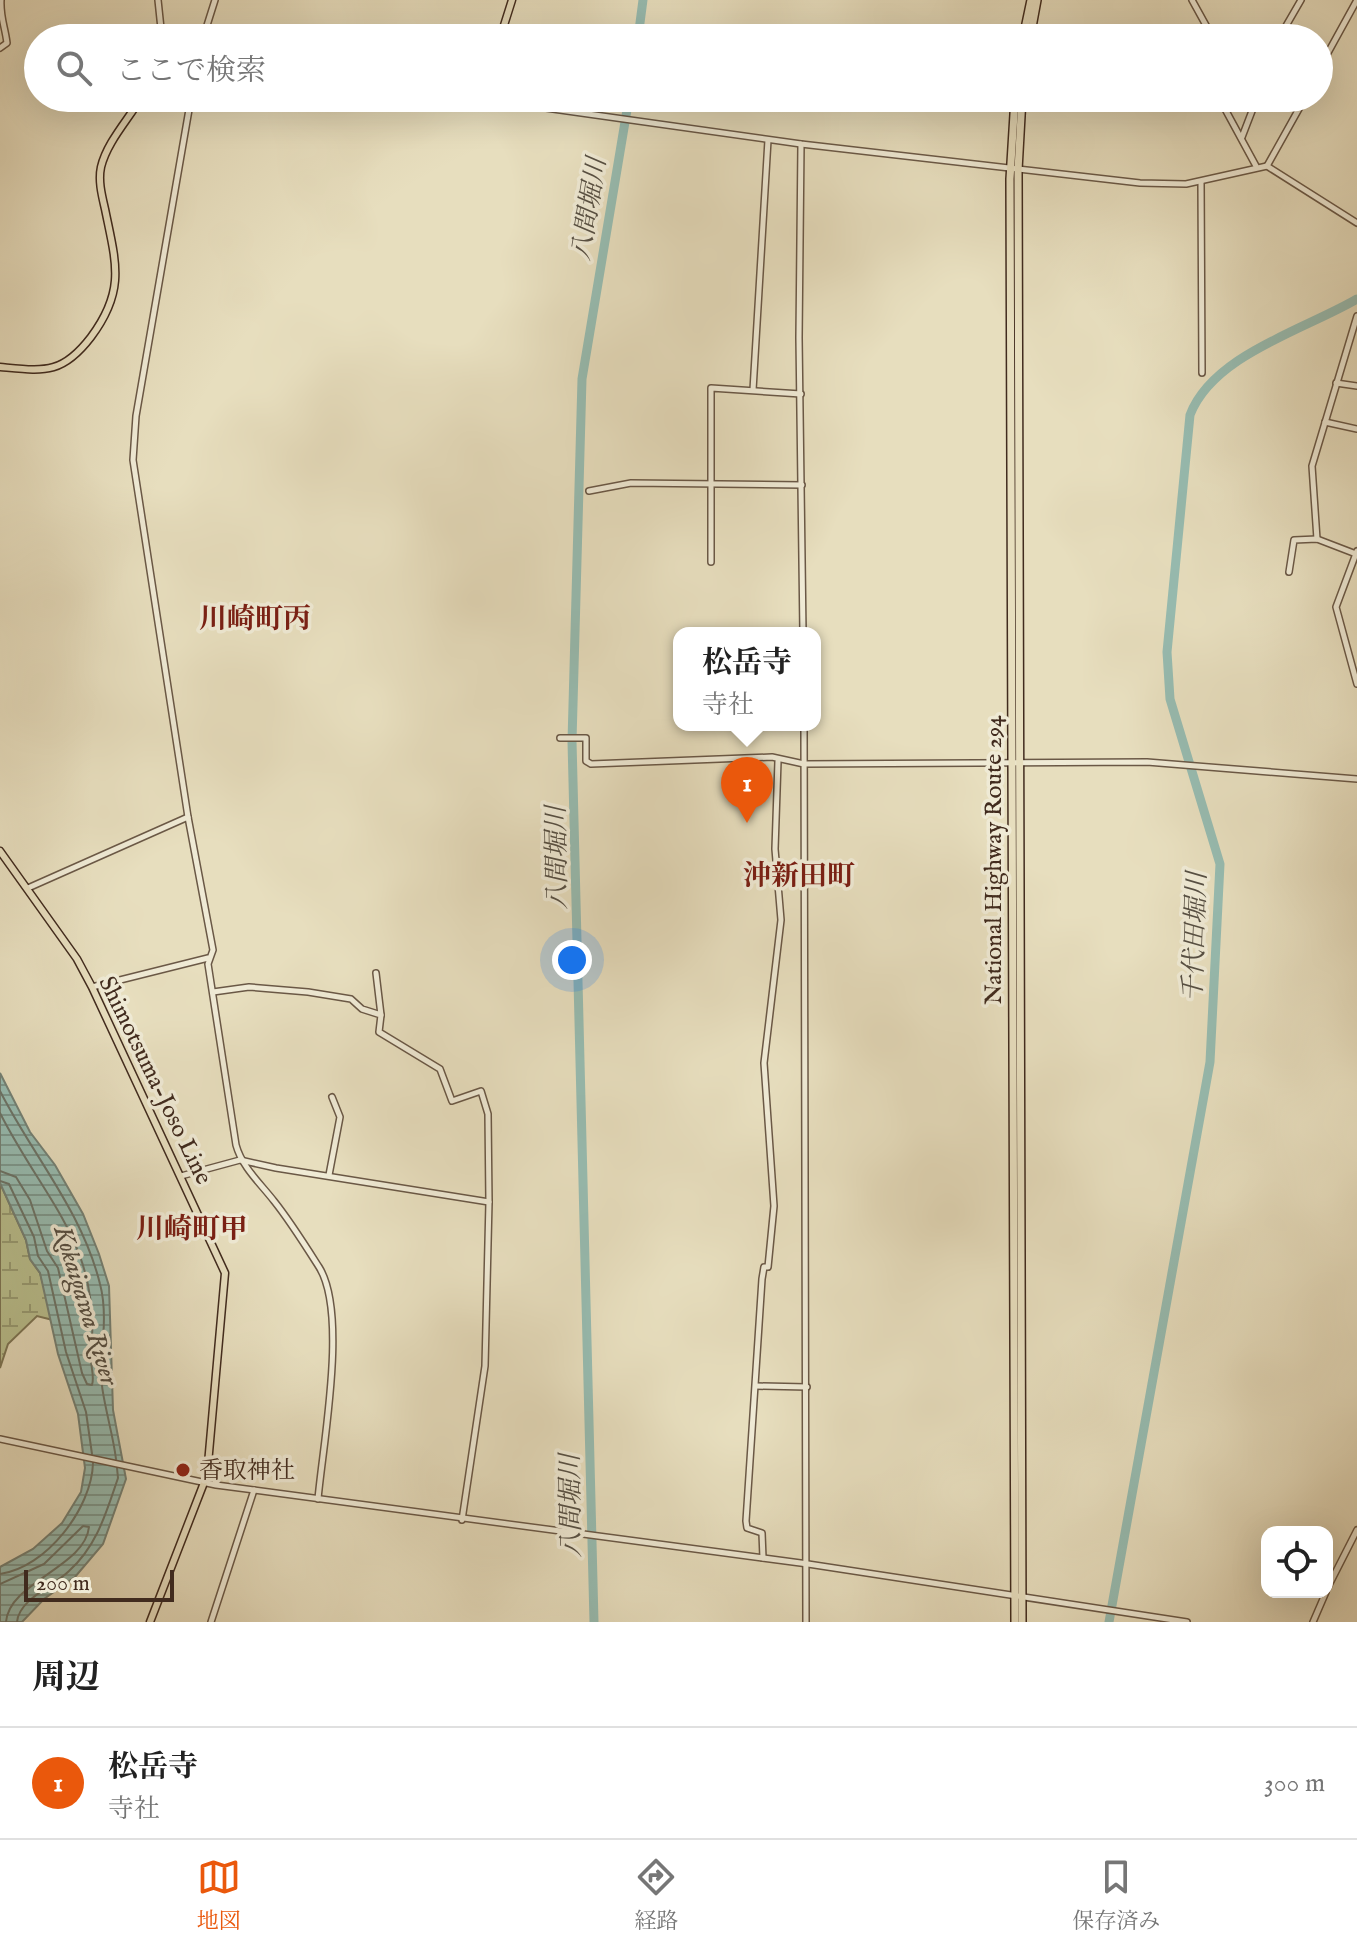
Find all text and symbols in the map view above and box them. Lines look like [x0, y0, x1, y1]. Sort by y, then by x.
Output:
search box [24, 24, 1333, 112]
icon: search [52, 46, 96, 90]
text: ここで検索 [116, 53, 266, 91]
water label: 八間堀川 [565, 152, 614, 263]
district label: 川崎町丙 [199, 603, 311, 638]
popup [673, 627, 821, 731]
text: 松岳寺 [702, 645, 792, 683]
text: 寺社 [702, 689, 754, 722]
street label: National Highway Route 294 [979, 715, 1010, 1005]
pin: 1 [721, 757, 773, 823]
water label: 八間堀川 [540, 803, 575, 910]
district label: 沖新田町 [743, 860, 855, 895]
water label: 千代田堀川 [1177, 869, 1214, 1003]
your location [552, 940, 592, 980]
street label: Shimotsuma-Joso Line [91, 971, 219, 1190]
district label: 川崎町甲 [136, 1213, 248, 1248]
water label: Kokaigawa River [44, 1221, 126, 1391]
water label: 八間堀川 [554, 1451, 589, 1558]
place label: 香取神社 [199, 1456, 295, 1487]
marker: 香取神社 [174, 1461, 192, 1479]
map controls [1261, 1526, 1333, 1598]
button: locate [1261, 1526, 1333, 1598]
scale bar [24, 1566, 174, 1602]
text: 200 m [36, 1570, 90, 1598]
text: 周辺 [32, 1657, 100, 1700]
text: 松岳寺 [108, 1749, 198, 1787]
text: 1 [53, 1767, 63, 1800]
text: 300 m [1264, 1767, 1325, 1800]
text: 寺社 [108, 1793, 160, 1826]
tab: 地図 [197, 1855, 241, 1936]
tab: 経路 [634, 1855, 678, 1936]
tab: 保存済み [1072, 1855, 1160, 1936]

